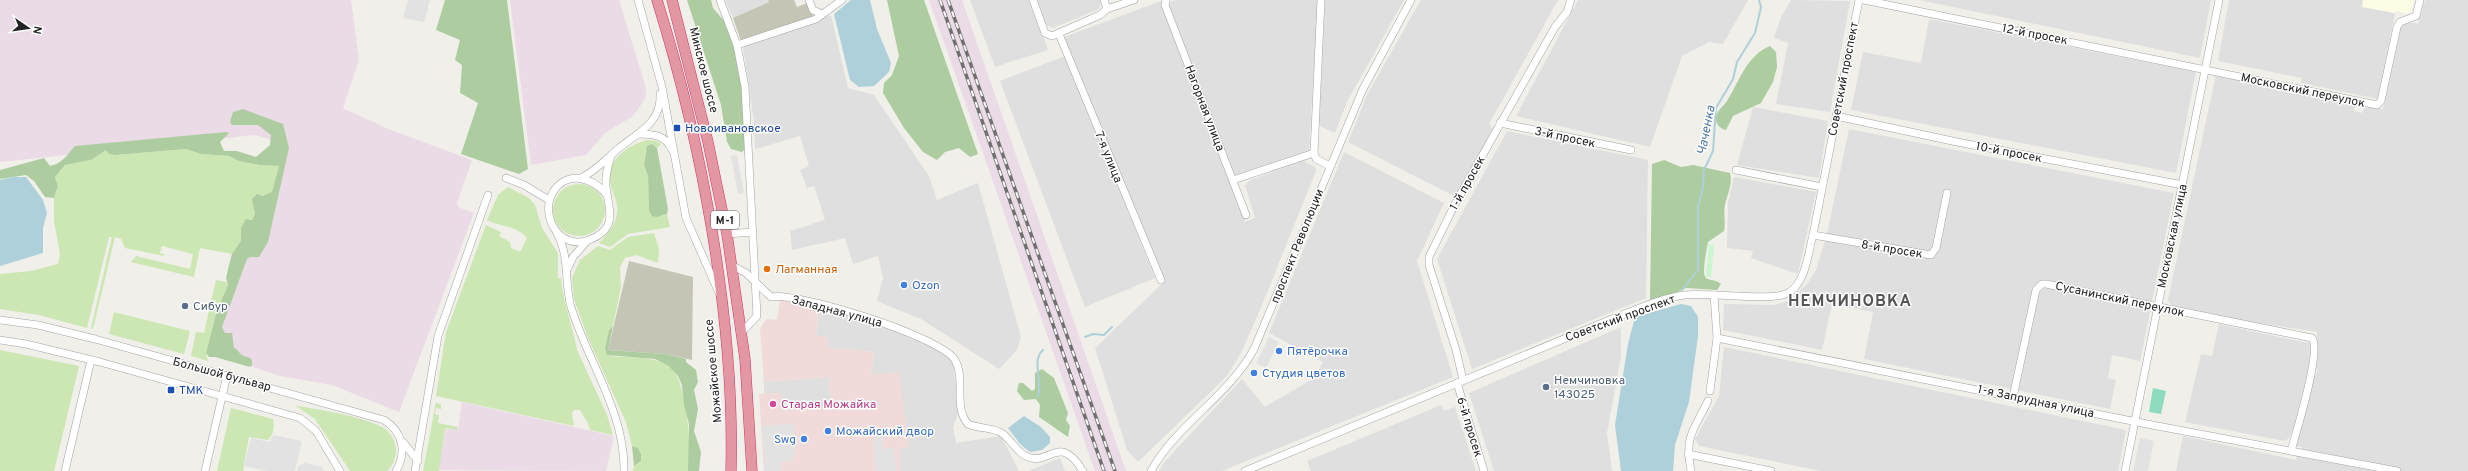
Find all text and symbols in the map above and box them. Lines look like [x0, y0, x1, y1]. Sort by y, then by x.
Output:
north arrow [8, 8, 48, 48]
street label: Советский проспект [1825, 20, 1863, 138]
street label: 12-й просек [2001, 21, 2069, 49]
text: N [29, 25, 44, 35]
street label: Минское шоссе [685, 26, 721, 115]
street label: Нагорная улица [1180, 63, 1228, 154]
street label: Московский переулок [2239, 70, 2367, 112]
water label: Чаченка [1694, 104, 1720, 156]
place label: Новоивановское [685, 121, 781, 137]
marker: Новоивановское [672, 123, 682, 133]
street label: 3-й просек [1533, 124, 1597, 152]
street label: 7-я улица [1090, 129, 1126, 186]
street label: 10-й просек [1974, 139, 2043, 167]
street label: 1-й просек [1446, 153, 1489, 214]
street label: Московская улица [2154, 183, 2192, 290]
street label: проспект Революции [1268, 187, 1328, 306]
road number: М-1 [711, 211, 739, 229]
street label: 8-й просек [1860, 237, 1924, 263]
place label: Лагманная [775, 262, 838, 278]
marker: Лагманная [762, 264, 772, 274]
place label: Ozon [912, 278, 940, 294]
street label: Сусанинский переулок [2054, 278, 2186, 322]
marker: Ozon [899, 280, 909, 290]
street label: Советский проспект [1563, 291, 1678, 346]
street label: Западная улица [790, 292, 884, 332]
district label: НЕМЧИНОВКА [1788, 292, 1912, 312]
place label: Сибур [193, 299, 228, 315]
marker: Сибур [180, 301, 190, 311]
street label: Можайское шоссе [701, 318, 726, 423]
place label: Пятёрочка [1287, 344, 1348, 360]
marker: Пятёрочка [1274, 346, 1284, 356]
street label: Большой бульвар [171, 354, 273, 396]
place label: Студия цветов [1262, 366, 1346, 382]
marker: Студия цветов [1249, 368, 1259, 378]
place label: Немчиновка 143025 [1554, 373, 1625, 403]
marker: Немчиновка 143025 [1541, 382, 1551, 392]
street label: 1-я Запрудная улица [1976, 382, 2096, 422]
place label: ТМК [179, 383, 204, 399]
marker: ТМК [166, 385, 176, 395]
street label: 6-й просек [1452, 395, 1486, 459]
place label: Старая Можайка [781, 397, 876, 413]
marker: Старая Можайка [768, 399, 778, 409]
place label: Можайский двор [836, 424, 934, 440]
marker: Можайский двор [823, 426, 833, 436]
place label: Swg [774, 432, 796, 448]
marker: Swg [799, 434, 809, 444]

